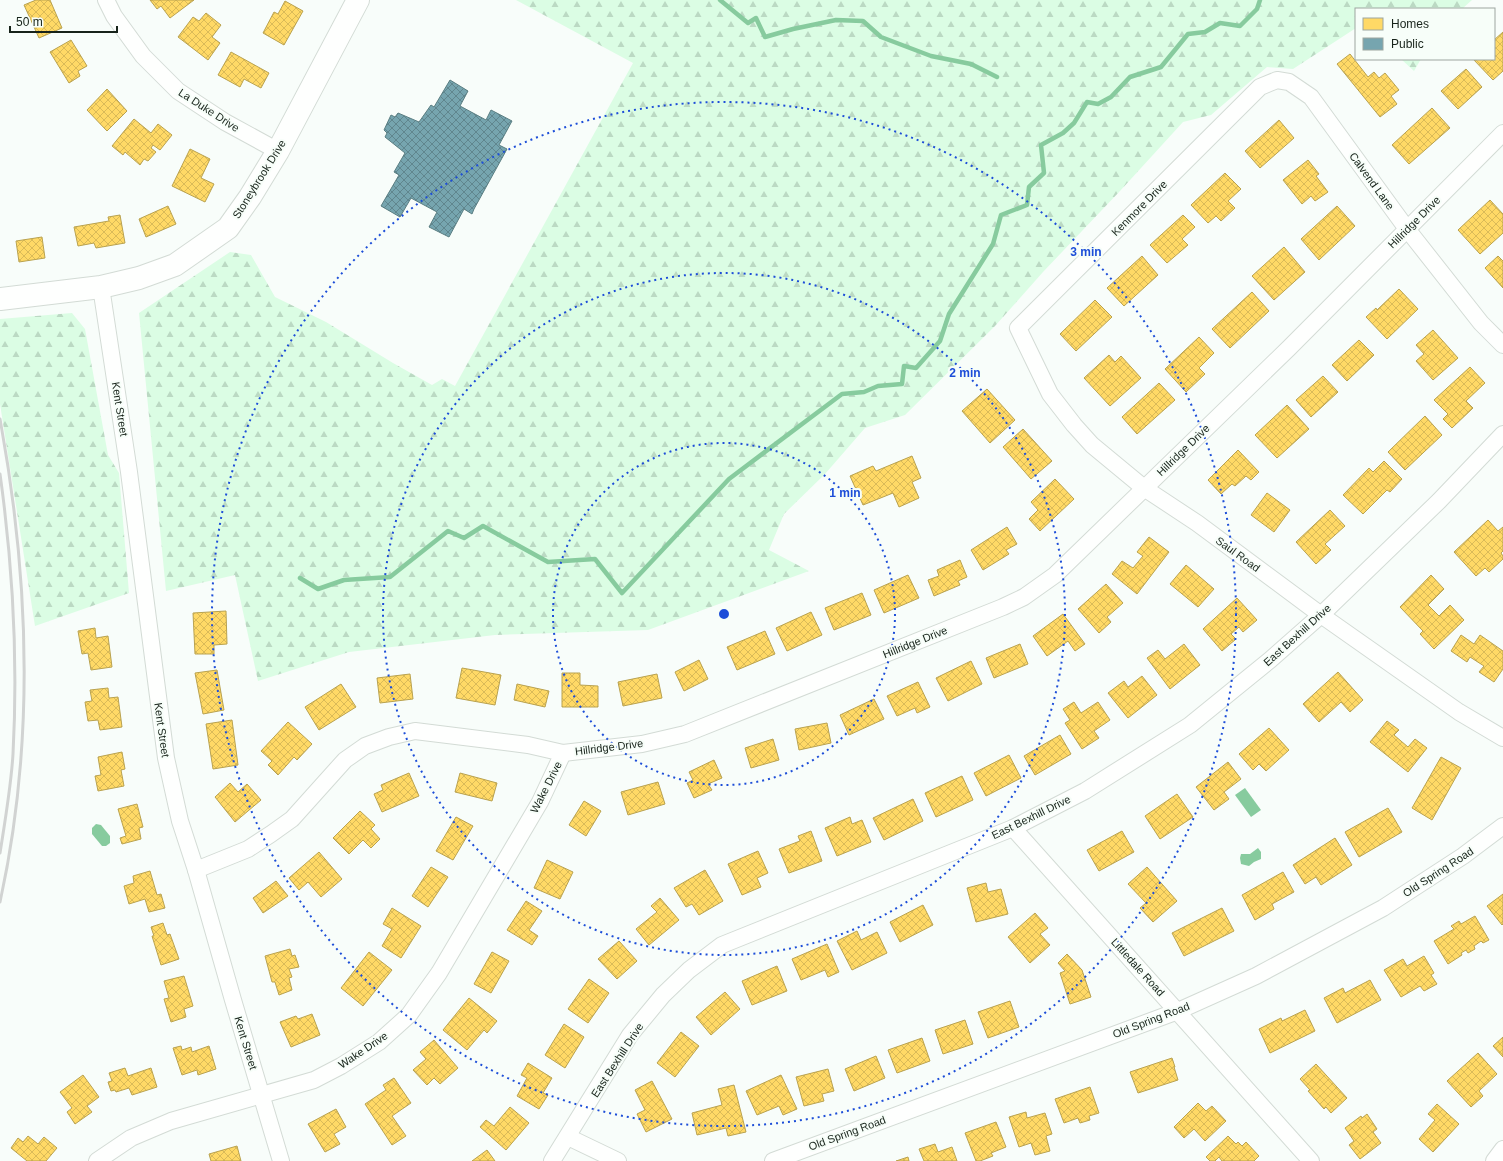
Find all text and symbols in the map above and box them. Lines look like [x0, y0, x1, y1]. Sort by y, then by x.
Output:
scale bar [10, 8, 117, 34]
legend [1355, 8, 1495, 60]
text: 50 m [16, 15, 43, 29]
text: Homes [1391, 17, 1429, 31]
text: Public [1391, 37, 1424, 51]
street label: La Duke Drive [177, 86, 241, 134]
street label: Stoneybrook Drive [230, 137, 288, 221]
street label: Calvend Lane [1347, 150, 1397, 212]
street label: Kenmore Drive [1109, 178, 1169, 238]
street label: Hillridge Drive [1386, 194, 1442, 250]
text: 3 min [1070, 245, 1102, 259]
text: 2 min [949, 366, 981, 380]
street label: Kent Street [110, 381, 130, 437]
street label: Hillridge Drive [1154, 422, 1212, 478]
text: 1 min [829, 486, 861, 500]
street label: Saul Road [1214, 534, 1262, 574]
street label: East Bexhill Drive [1261, 602, 1333, 668]
centre of rings [717, 607, 731, 621]
street label: Hillridge Drive [881, 624, 949, 660]
street label: Kent Street [152, 702, 172, 758]
street label: Hillridge Drive [574, 737, 644, 757]
street label: Wake Drive [528, 759, 564, 815]
street label: East Bexhill Drive [990, 793, 1072, 841]
street label: Old Spring Road [1401, 845, 1475, 899]
street label: Littledale Road [1109, 936, 1167, 998]
street label: Old Spring Road [1111, 1000, 1191, 1040]
street label: Kent Street [232, 1015, 260, 1071]
street label: East Bexhill Drive [588, 1021, 646, 1099]
street label: Wake Drive [336, 1029, 390, 1071]
street label: Old Spring Road [807, 1113, 887, 1153]

